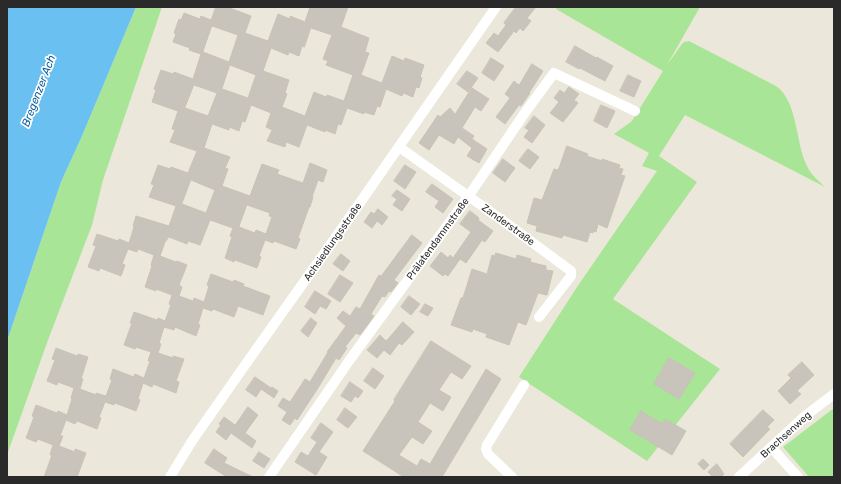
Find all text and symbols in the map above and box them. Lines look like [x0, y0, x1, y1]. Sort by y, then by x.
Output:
water label: Bregenzer Ach [19, 53, 59, 129]
street label: Prälatendammstraße [404, 196, 472, 282]
street label: Achsiedlungsstraße [302, 201, 364, 283]
street label: Zanderstraße [479, 202, 537, 248]
street label: Brachsenweg [758, 409, 814, 461]

